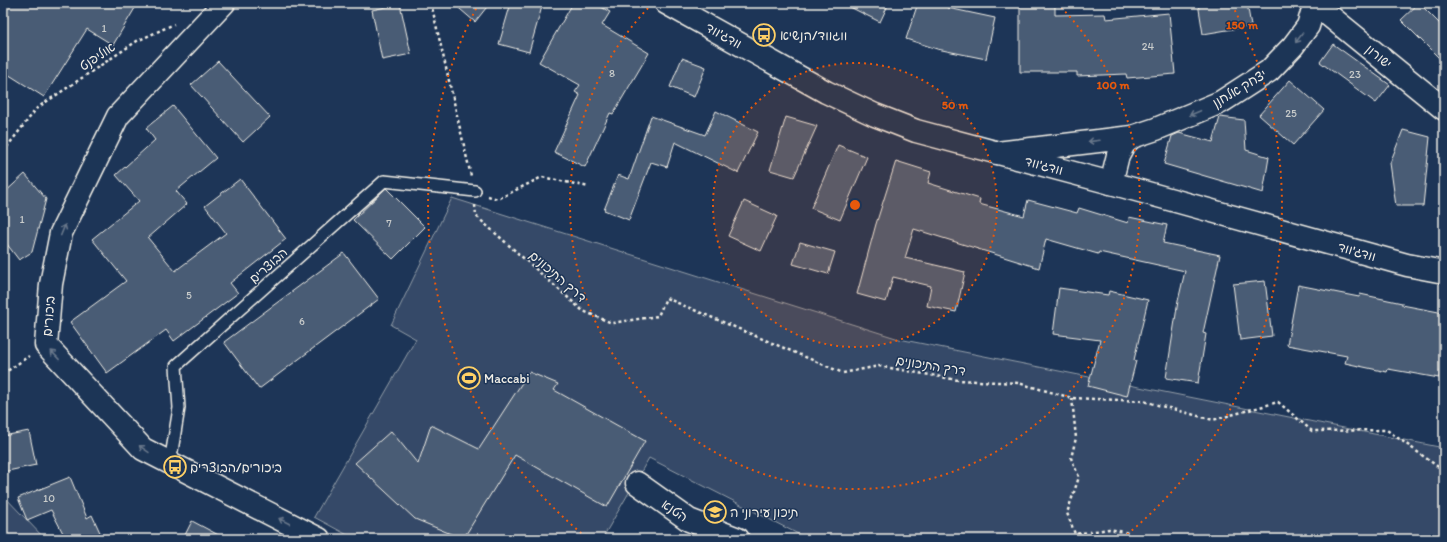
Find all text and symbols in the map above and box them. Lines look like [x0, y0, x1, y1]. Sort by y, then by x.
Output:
text: 150 m [1226, 18, 1259, 32]
street label: וודג'ווד [703, 19, 744, 51]
house number: 1 [101, 22, 107, 35]
bus stop icon: ווגווד/הנשיא [751, 22, 777, 48]
place label: ווגווד/הנשיא [780, 28, 847, 43]
one-way arrow [1295, 32, 1303, 43]
street label: אוליפנט [77, 39, 118, 74]
house number: 24 [1142, 40, 1155, 53]
street label: ישורון [1362, 41, 1395, 72]
street label: יצחק אלחנן [1209, 66, 1269, 110]
house number: 8 [609, 67, 615, 80]
house number: 23 [1349, 68, 1361, 81]
text: 100 m [1096, 78, 1130, 92]
text: 50 m [942, 98, 969, 112]
house number: 25 [1285, 107, 1297, 120]
one-way arrow [1189, 109, 1201, 117]
one-way arrow [1088, 137, 1101, 145]
street label: וודג'ווד [1023, 153, 1065, 178]
centre of rings [848, 198, 862, 212]
house number: 1 [19, 213, 25, 226]
house number: 7 [386, 217, 392, 230]
one-way arrow [60, 224, 68, 236]
street label: וודג'ווד [1336, 239, 1378, 264]
street label: הבוצרים [246, 244, 290, 286]
street label: דרך התיכונים [526, 248, 589, 305]
house number: 5 [186, 289, 192, 302]
street label: ביכורים [39, 295, 58, 337]
house number: 6 [299, 315, 305, 328]
one-way arrow [51, 350, 60, 360]
street label: דרך התיכונים [895, 353, 967, 378]
sports icon: Maccabi [456, 365, 482, 391]
place label: Maccabi [484, 371, 530, 386]
one-way arrow [139, 445, 150, 453]
bus stop icon: ביכורים/הבוצרים [162, 454, 188, 480]
place label: ביכורים/הבוצרים [190, 460, 282, 475]
house number: 10 [43, 492, 55, 505]
street label: הטנא [659, 496, 691, 524]
school or university icon: תיכון עירוני ה [702, 499, 728, 525]
place label: תיכון עירוני ה [730, 505, 798, 520]
one-way arrow [279, 517, 291, 524]

